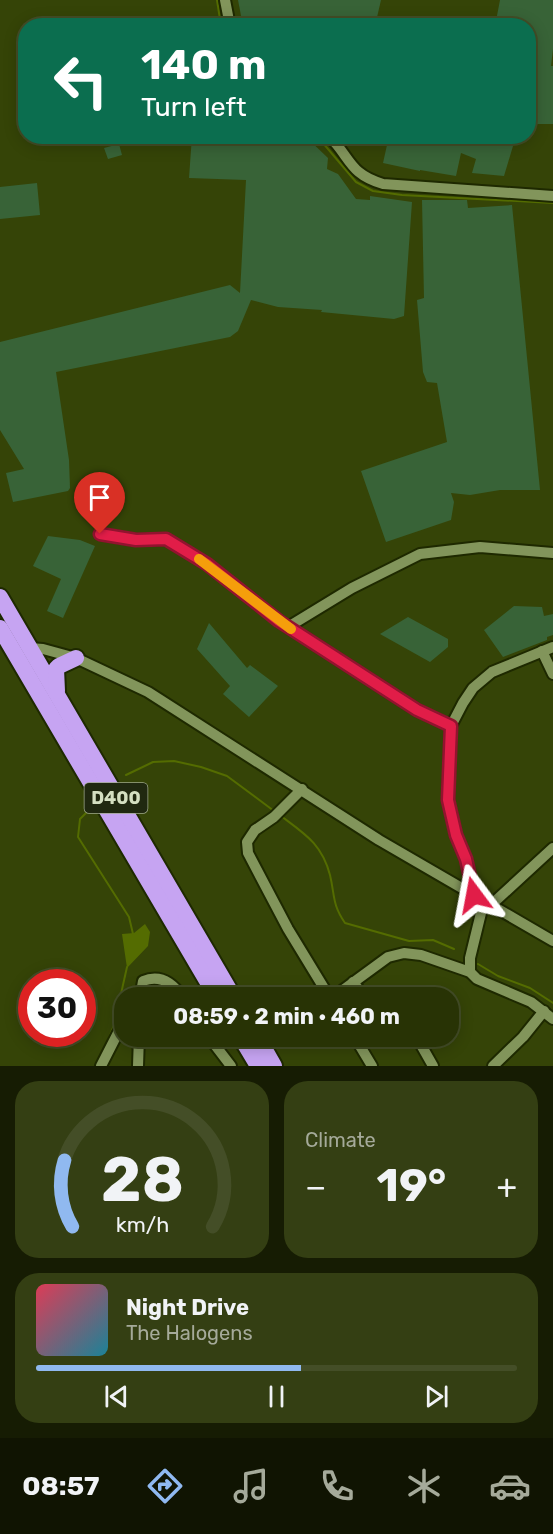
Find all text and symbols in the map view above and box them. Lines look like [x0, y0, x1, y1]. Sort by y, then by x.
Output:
text: 140 m [141, 40, 267, 90]
icon: left [42, 42, 120, 120]
text: Turn left [141, 91, 246, 123]
pin [74, 472, 125, 534]
icon: arrive [83, 481, 116, 514]
road number: D400 [84, 783, 148, 813]
position arrow [442, 863, 506, 927]
speed limit sign: 30 [18, 969, 96, 1047]
text: 08:59 · 2 min · 460 m [173, 1003, 400, 1030]
text: Climate [305, 1128, 376, 1152]
text: 28 [101, 1143, 183, 1217]
text: 19° [377, 1159, 446, 1212]
text: − [305, 1167, 326, 1206]
text: + [496, 1167, 517, 1206]
text: km/h [115, 1212, 169, 1237]
text: Night Drive [126, 1294, 249, 1321]
text: The Halogens [126, 1321, 253, 1345]
icon: previous [100, 1380, 133, 1413]
icon: pause [260, 1380, 293, 1413]
icon: next [420, 1380, 453, 1413]
icon: directions [144, 1465, 186, 1507]
icon: music [230, 1465, 272, 1507]
icon: phone [316, 1465, 358, 1507]
icon: climate [403, 1465, 445, 1507]
icon: car [489, 1465, 531, 1507]
text: 08:57 [22, 1470, 100, 1502]

